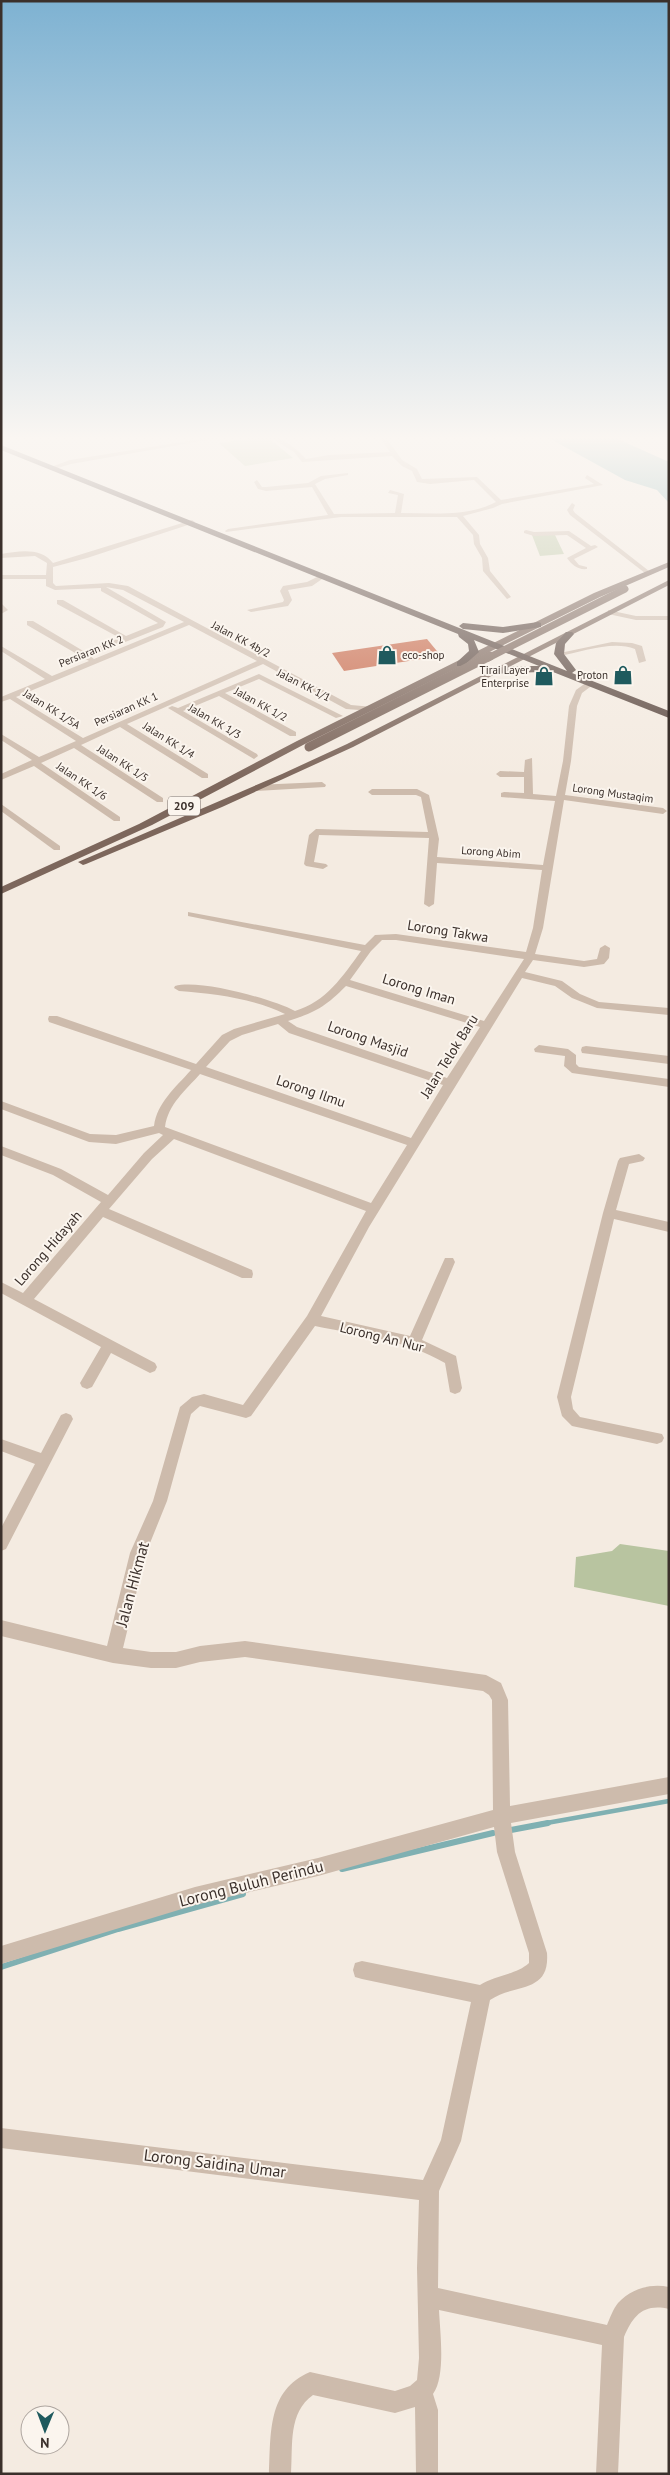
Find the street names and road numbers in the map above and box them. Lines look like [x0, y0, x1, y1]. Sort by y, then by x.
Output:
street label: Jalan KK 4b/2 [209, 617, 273, 660]
street label: Persiaran KK 2 [57, 632, 125, 670]
street label: Jalan KK 1/1 [274, 665, 333, 704]
street label: Jalan KK 1/2 [231, 683, 290, 724]
street label: Jalan KK 1/5A [20, 685, 84, 732]
street label: Persiaran KK 1 [92, 689, 160, 729]
street label: Jalan KK 1/3 [185, 700, 244, 742]
street label: Jalan KK 1/4 [140, 718, 197, 761]
street label: Jalan KK 1/5 [94, 741, 151, 785]
street label: Jalan KK 1/6 [53, 758, 110, 803]
street label: Lorong Mustaqim [572, 780, 654, 806]
road number: 209 [168, 796, 200, 816]
street label: Lorong Abim [461, 843, 521, 861]
street label: Lorong Takwa [406, 916, 490, 946]
street label: Lorong Iman [380, 969, 458, 1009]
street label: Jalan Telok Baru [416, 1011, 482, 1102]
street label: Lorong Masjid [325, 1017, 411, 1061]
street label: Lorong Ilmu [274, 1071, 348, 1111]
street label: Lorong Hidayah [10, 1207, 86, 1289]
street label: Lorong An Nur [338, 1318, 426, 1356]
street label: Jalan Hikmat [111, 1539, 153, 1630]
street label: Lorong Buluh Perindu [177, 1855, 325, 1911]
street label: Lorong Saidina Umar [143, 2144, 288, 2182]

